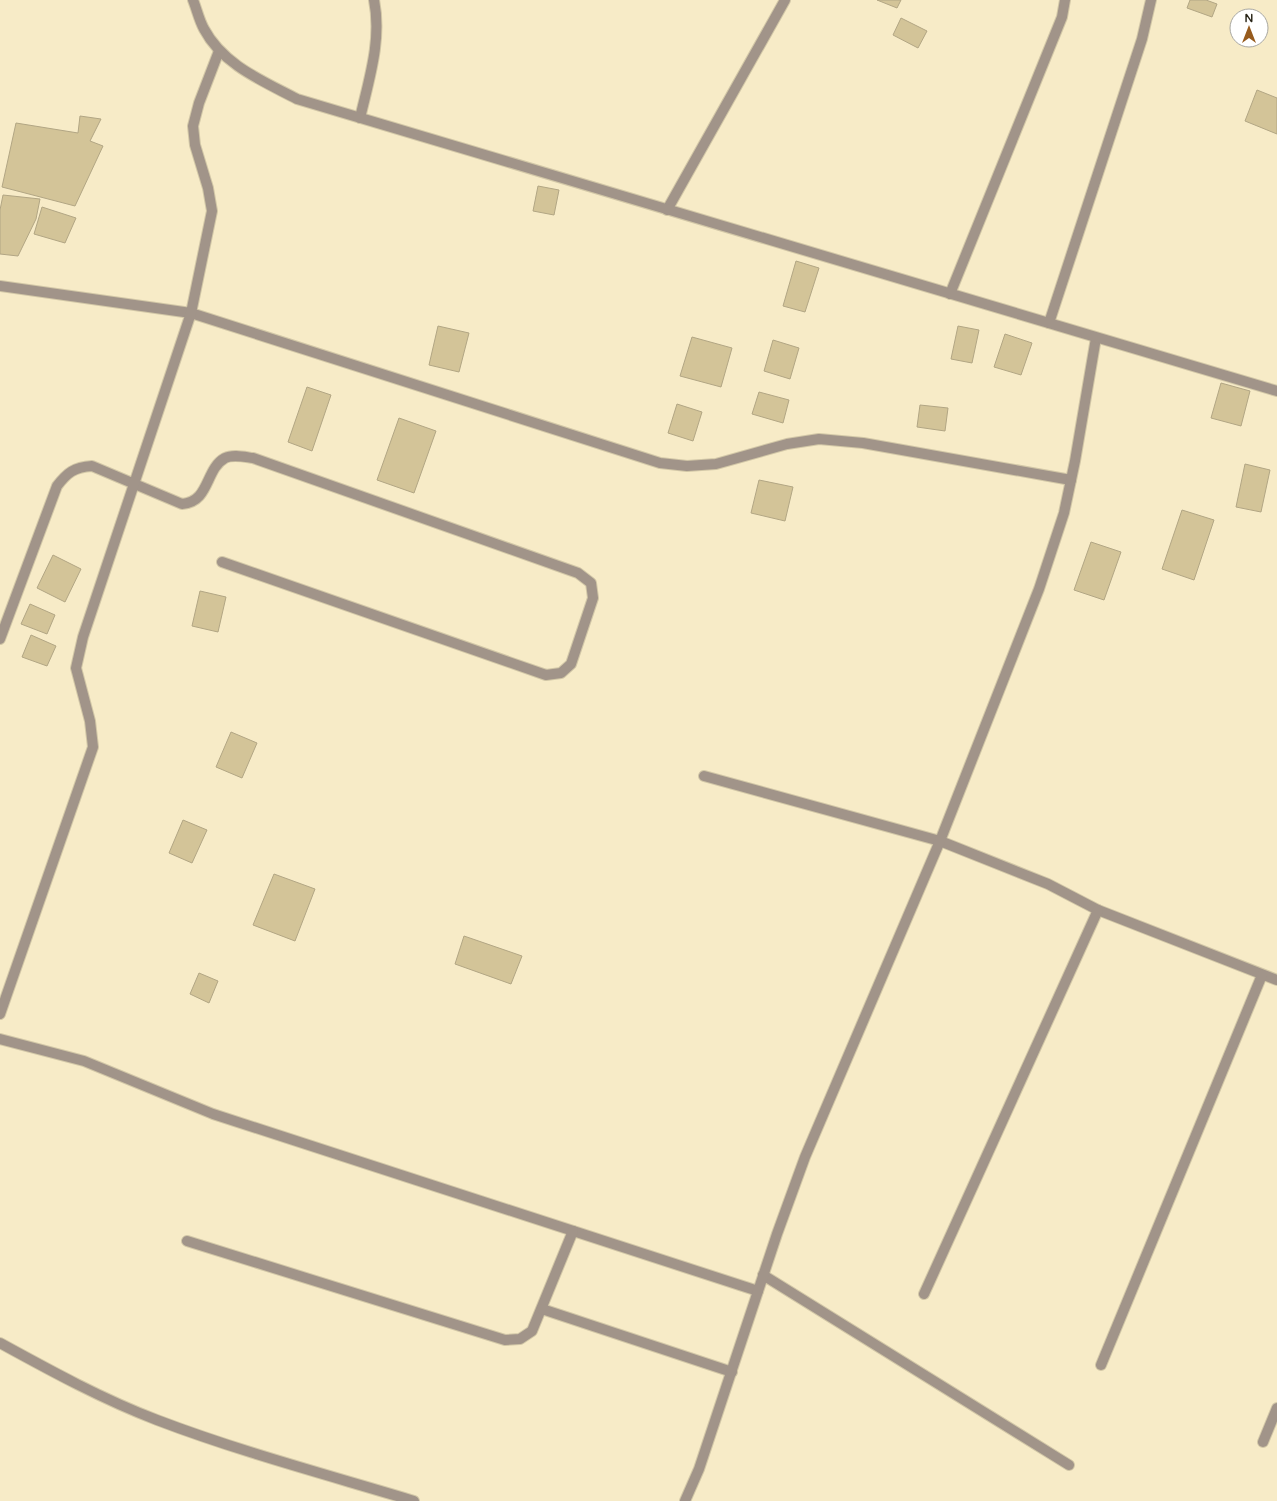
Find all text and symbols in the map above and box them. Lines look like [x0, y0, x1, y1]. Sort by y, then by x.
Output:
north arrow [1229, 8, 1269, 48]
text: N [1245, 12, 1253, 25]

